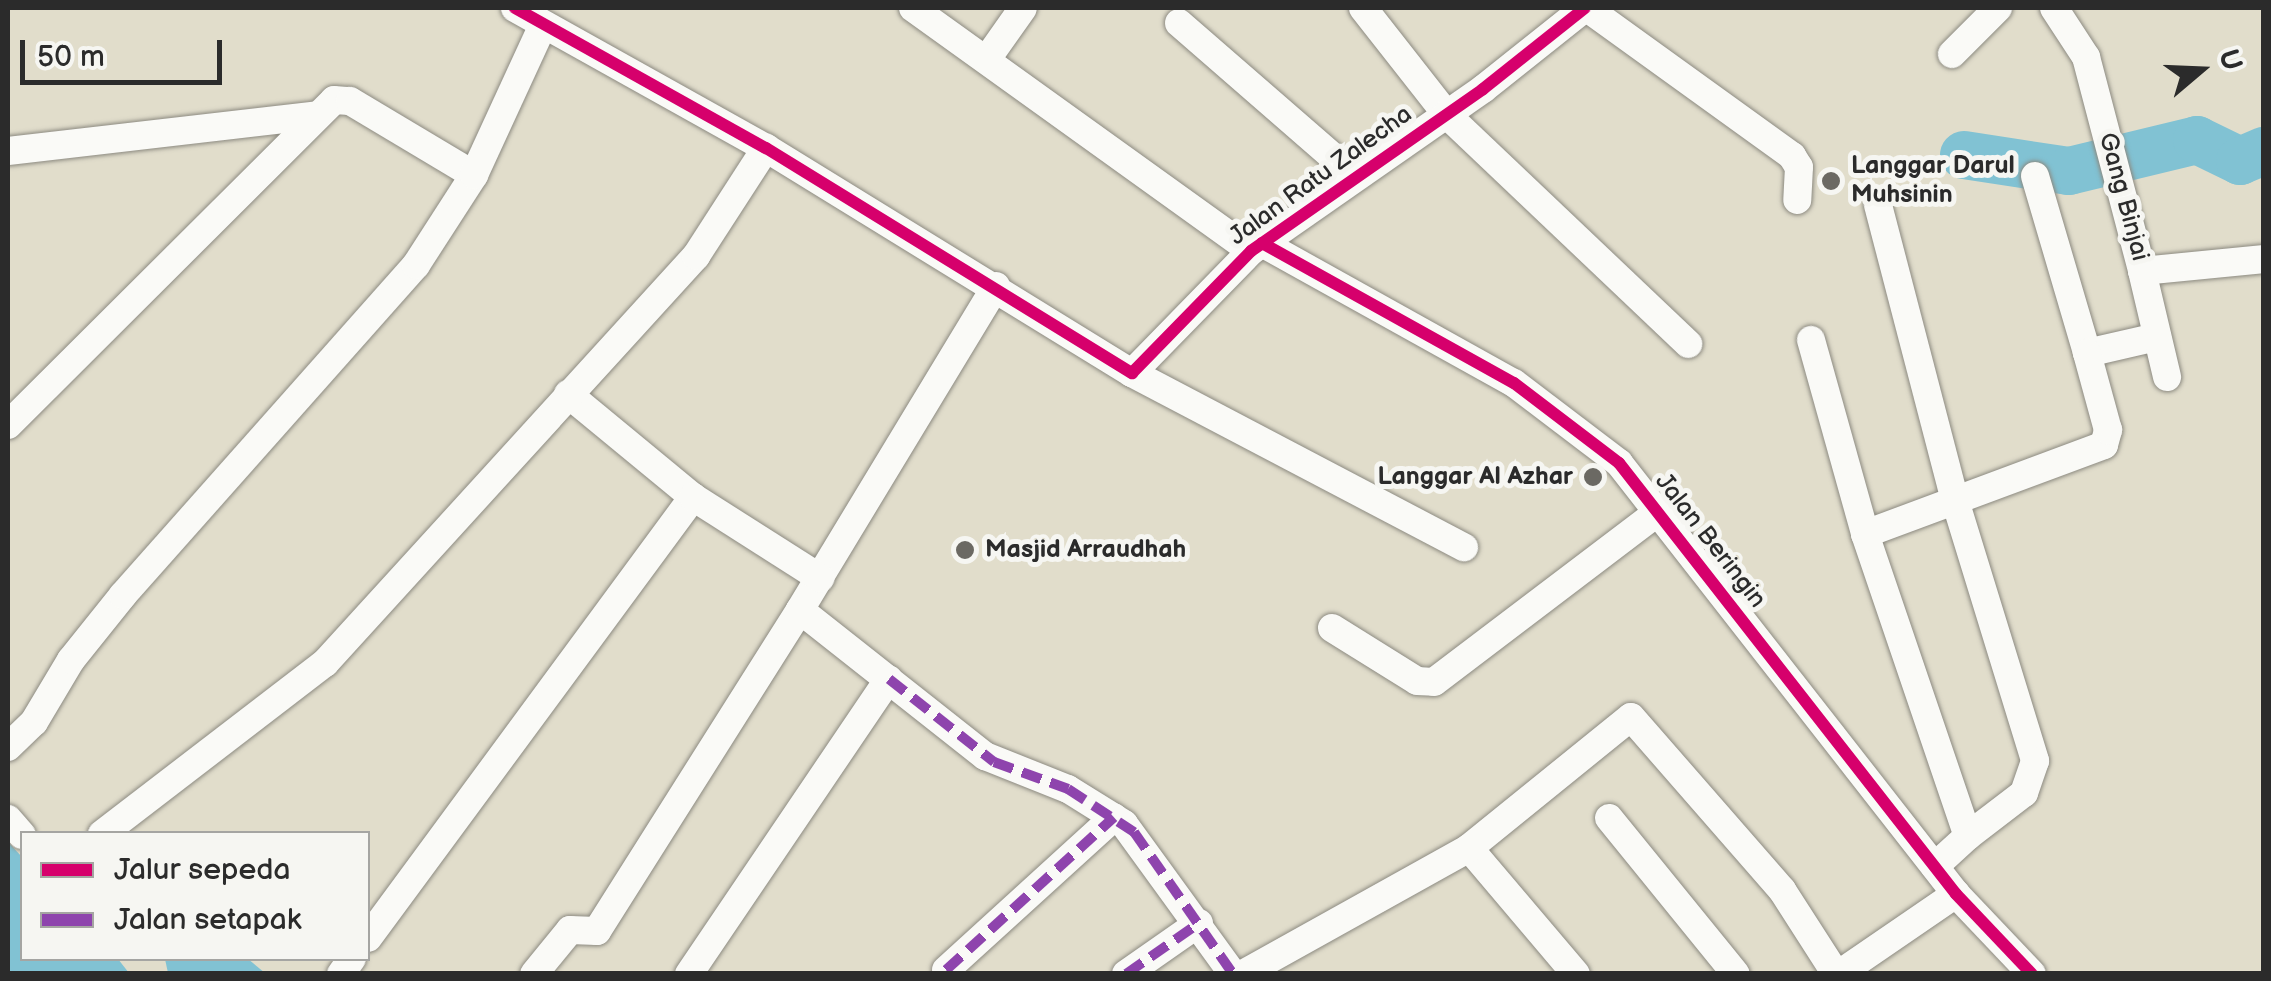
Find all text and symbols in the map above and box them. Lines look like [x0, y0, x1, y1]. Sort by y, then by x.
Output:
scale bar [25, 20, 228, 82]
north arrow [2151, 20, 2251, 120]
text: 50 m [37, 39, 105, 75]
text: U [2211, 45, 2249, 75]
street label: Jalan Ratu Zalecha [1224, 100, 1418, 252]
street label: Gang Binjai [2092, 130, 2154, 264]
place label: Langgar Darul Muhsinin [1851, 152, 2015, 211]
marker: Langgar Darul Muhsinin [1820, 170, 1842, 192]
place label: Langgar Al Azhar [1377, 462, 1573, 492]
marker: Langgar Al Azhar [1582, 466, 1604, 488]
street label: Jalan Beringin [1648, 468, 1772, 614]
place label: Masjid Arraudhah [985, 535, 1186, 565]
marker: Masjid Arraudhah [954, 539, 976, 561]
legend [20, 831, 370, 961]
text: Jalur sepeda [114, 852, 290, 888]
text: Jalan setapak [114, 902, 302, 938]

